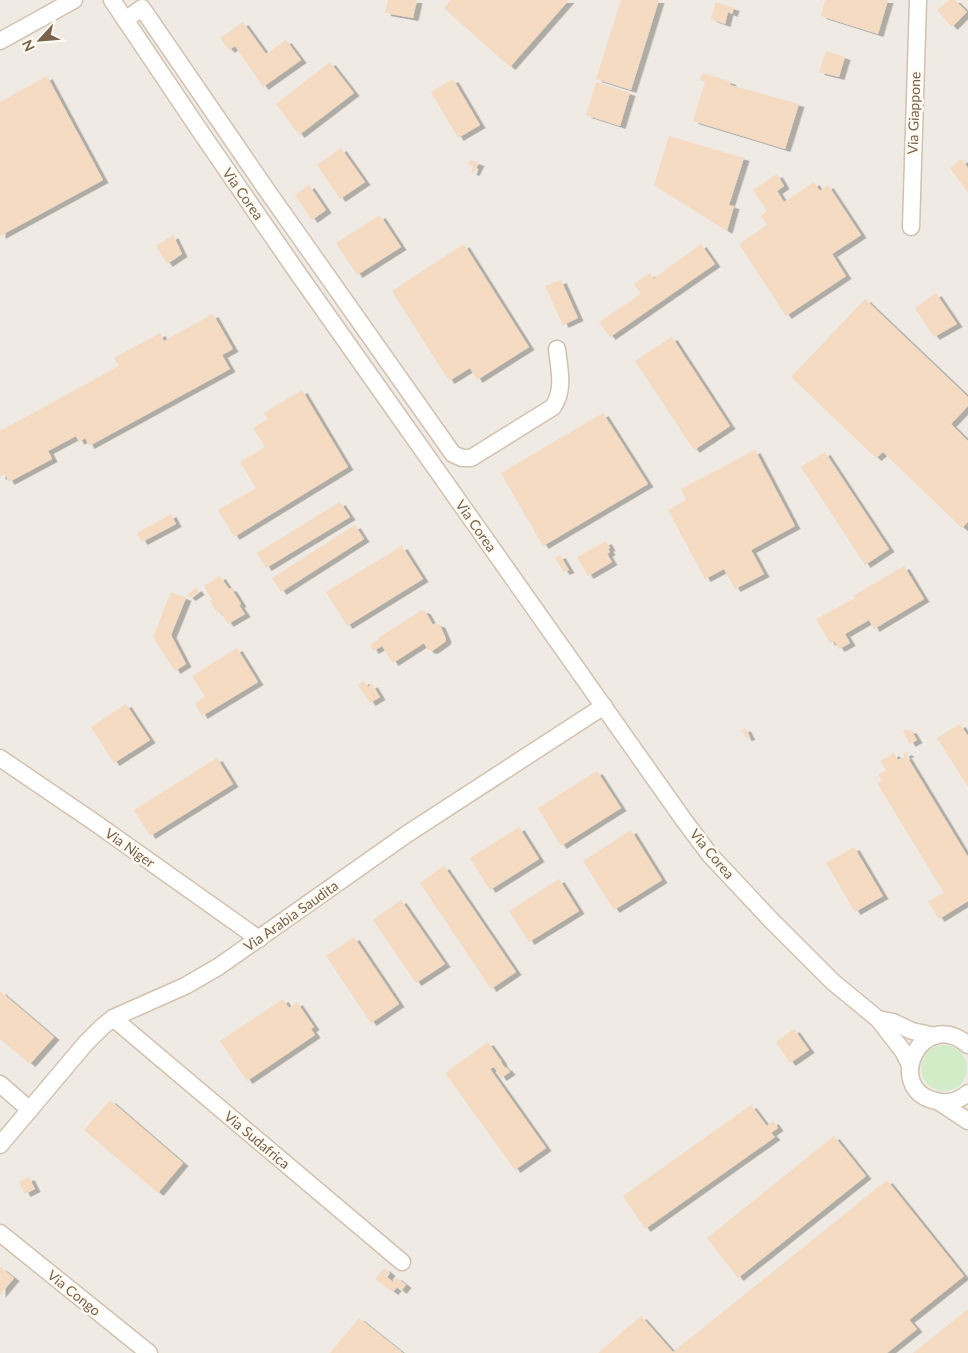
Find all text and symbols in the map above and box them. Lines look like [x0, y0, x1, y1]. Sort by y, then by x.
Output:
north arrow [15, 15, 65, 65]
text: N [18, 37, 38, 54]
street label: Via Giappone [904, 71, 923, 155]
street label: Via Corea [219, 164, 268, 223]
street label: Via Corea [452, 496, 501, 555]
street label: Via Niger [102, 824, 159, 871]
street label: Via Corea [687, 825, 738, 882]
street label: Via Arabia Saudita [240, 877, 341, 955]
street label: Via Sudafrica [221, 1107, 294, 1172]
street label: Via Congo [44, 1266, 104, 1319]

